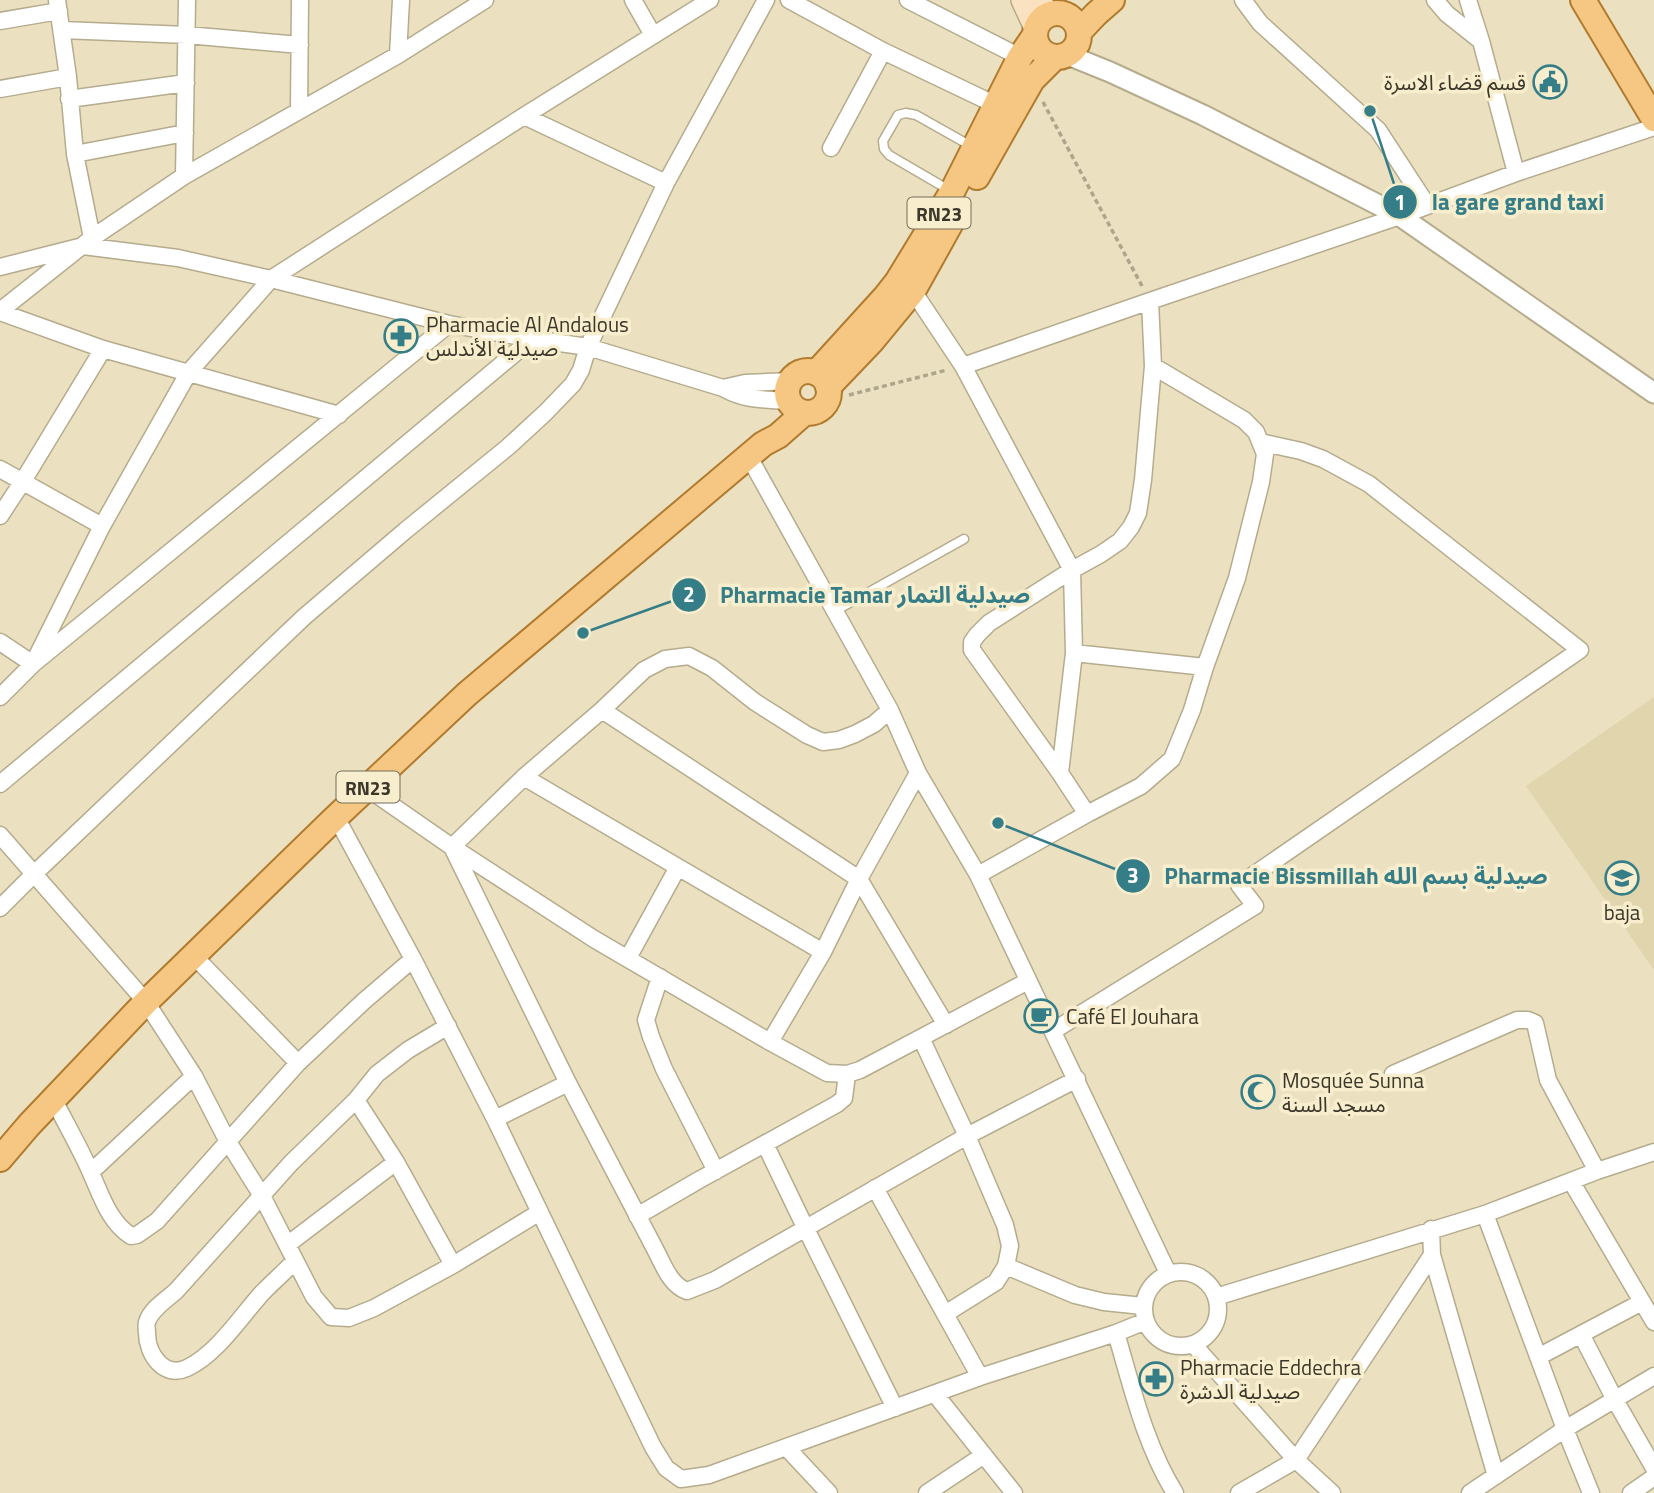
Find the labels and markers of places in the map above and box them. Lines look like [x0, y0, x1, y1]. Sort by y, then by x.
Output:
public building icon: قسم قضاء الاسرة [1531, 63, 1569, 101]
place label: قسم قضاء الاسرة [1384, 66, 1526, 98]
callout: la gare grand taxi [1382, 180, 1618, 224]
place label: Pharmacie Al Andalous صيدلية الأندلس [426, 308, 629, 364]
pharmacy icon: Pharmacie Al Andalous صيدلية الأندلس [382, 317, 420, 355]
callout: Pharmacie Tamar صيدلية التمار [671, 573, 1044, 617]
callout: Pharmacie Bissmillah صيدلية بسم الله [1116, 854, 1562, 898]
school or university icon: baja [1603, 859, 1641, 897]
place label: baja [1604, 896, 1641, 928]
cafe icon: Café El Jouhara [1022, 997, 1060, 1035]
place label: Café El Jouhara [1066, 1000, 1199, 1032]
place label: Mosquée Sunna مسجد السنة [1282, 1064, 1425, 1120]
mosque icon: Mosquée Sunna مسجد السنة [1239, 1073, 1277, 1111]
place label: Pharmacie Eddechra صيدلية الدشرة [1180, 1351, 1362, 1407]
pharmacy icon: Pharmacie Eddechra صيدلية الدشرة [1137, 1360, 1175, 1398]

